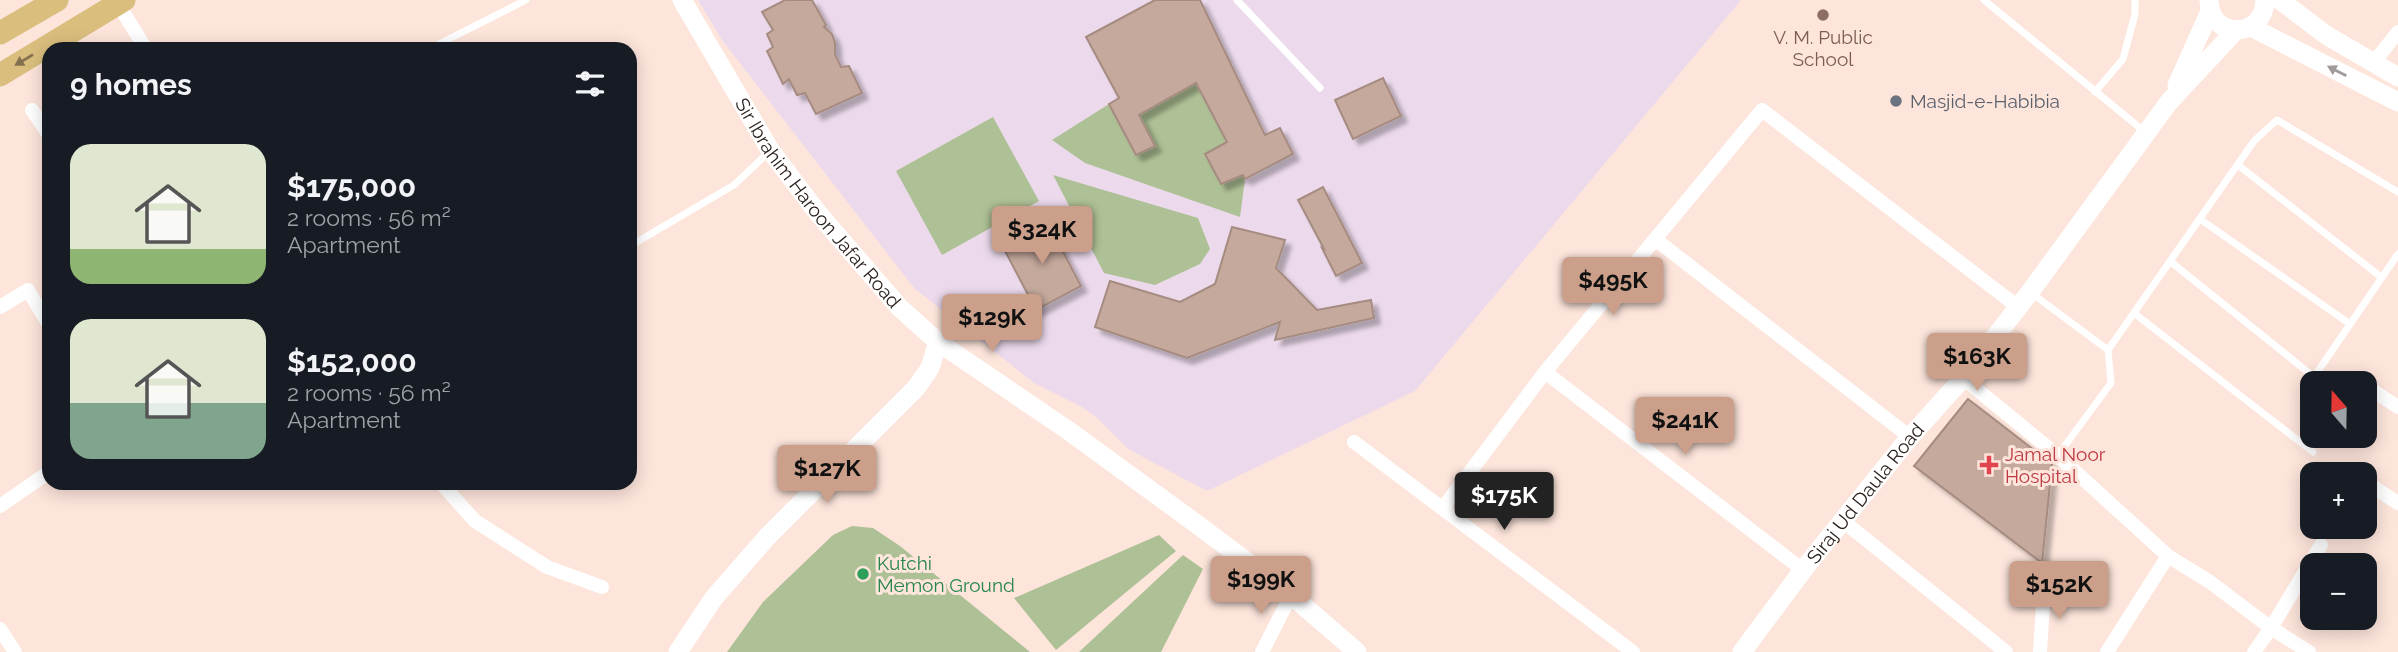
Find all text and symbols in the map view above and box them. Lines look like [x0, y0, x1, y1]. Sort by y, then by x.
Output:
marker: V. M. Public School [1815, 7, 1831, 23]
place label: V. M. Public School [1773, 26, 1873, 70]
one-way arrow [14, 54, 33, 67]
icon: filters [571, 65, 609, 103]
one-way arrow [2327, 65, 2347, 76]
text: 9 homes [70, 67, 192, 102]
place label: Masjid-e-Habibia [1910, 90, 2060, 112]
marker: Masjid-e-Habibia [1888, 93, 1904, 109]
street label: Sir Ibrahim Haroon Jafar Road [731, 94, 906, 312]
text: $175,000 [287, 169, 416, 204]
icon: home [126, 172, 210, 256]
text: 2 rooms · 56 m² [287, 204, 451, 231]
pin: $324K [993, 206, 1091, 266]
text: $324K [1008, 215, 1076, 242]
text: Apartment [287, 231, 401, 258]
pin: $495K [1564, 258, 1662, 317]
text: $495K [1578, 266, 1648, 293]
pin: $129K [943, 294, 1041, 354]
text: $129K [958, 303, 1026, 330]
pin: $163K [1928, 334, 2026, 393]
text: $163K [1943, 342, 2011, 369]
text: $152,000 [287, 344, 417, 379]
icon: home [126, 347, 210, 431]
north arrow [2300, 371, 2376, 448]
map controls [2300, 371, 2377, 630]
text: 2 rooms · 56 m² [287, 379, 451, 406]
pin: $241K [1636, 398, 1734, 457]
text: Apartment [287, 406, 401, 433]
text: $241K [1651, 406, 1719, 433]
street label: Siraj Ud Daula Road [1802, 418, 1928, 568]
place label: Jamal Noor Hospital [2005, 443, 2106, 487]
pin: $127K [778, 446, 876, 505]
text: $127K [793, 454, 861, 481]
marker: Jamal Noor Hospital [1979, 455, 1999, 475]
button: + [2300, 462, 2377, 539]
pin: $175K [1455, 472, 1553, 532]
text: $175K [1471, 481, 1537, 508]
place label: Kutchi Memon Ground [877, 552, 1015, 596]
button: − [2300, 553, 2377, 630]
pin: $199K [1212, 556, 1310, 616]
pin: $152K [2010, 562, 2108, 621]
text: $199K [1227, 565, 1295, 592]
marker: Kutchi Memon Ground [855, 566, 871, 582]
text: $152K [2025, 570, 2093, 597]

